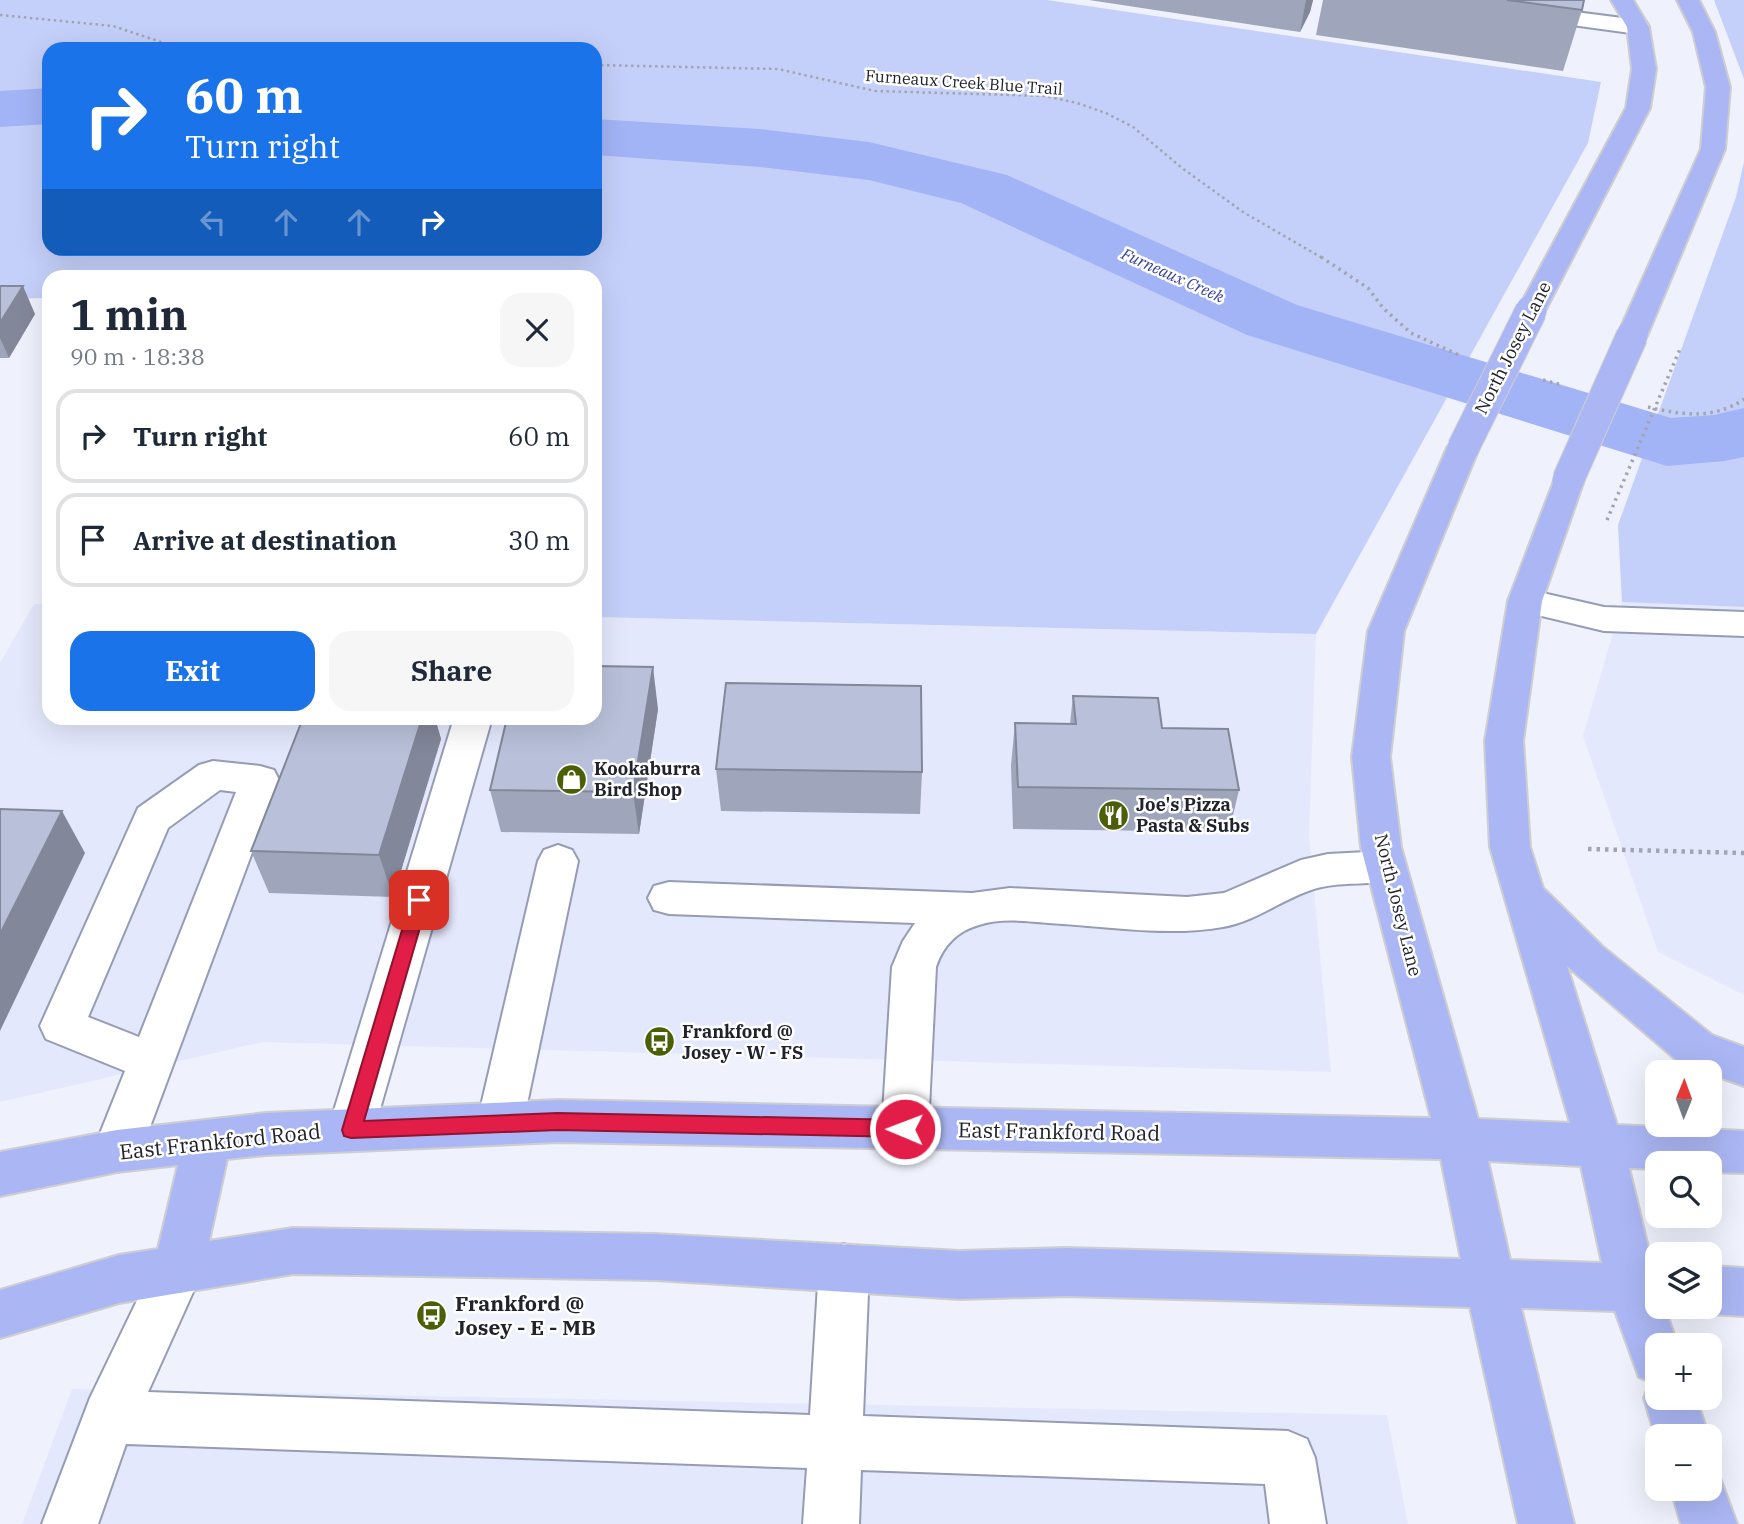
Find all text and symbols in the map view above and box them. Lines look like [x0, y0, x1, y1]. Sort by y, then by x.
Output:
text: 60 m [185, 63, 303, 126]
street label: Furneaux Creek Blue Trail [865, 65, 1064, 99]
icon: right [70, 70, 161, 161]
text: Turn right [185, 125, 340, 167]
icon: left [194, 203, 232, 241]
icon: ahead [267, 203, 305, 241]
icon: ahead [340, 203, 378, 241]
icon: right [413, 203, 451, 241]
water label: Furneaux Creek [1118, 243, 1228, 307]
street label: North Josey Lane [1469, 278, 1556, 418]
text: 1 min [70, 287, 188, 342]
button: close [500, 293, 574, 367]
text: 90 m · 18:38 [70, 341, 205, 371]
icon: right [74, 417, 112, 455]
text: Turn right [133, 419, 267, 453]
text: 60 m [508, 419, 570, 453]
icon: arrive [74, 521, 112, 559]
text: Arrive at destination [133, 523, 397, 557]
text: 30 m [508, 523, 570, 557]
button: Exit [70, 631, 315, 711]
button: Share [329, 631, 574, 711]
place label: Kookaburra Bird Shop [594, 757, 701, 801]
shop icon: Kookaburra Bird Shop [554, 762, 588, 796]
place label: Joe's Pizza Pasta & Subs [1136, 793, 1249, 837]
restaurant icon: Joe's Pizza Pasta & Subs [1096, 798, 1130, 832]
street label: North Josey Lane [1370, 831, 1427, 978]
pin [389, 870, 449, 930]
icon: arrive [400, 881, 438, 919]
place label: Frankford @ Josey - W - FS [682, 1020, 803, 1064]
bus stop icon: Frankford @ Josey - W - FS [642, 1025, 676, 1059]
north arrow [1645, 1060, 1722, 1138]
map controls [1645, 1060, 1722, 1501]
position arrow [868, 1092, 942, 1166]
street label: East Frankford Road [958, 1115, 1161, 1147]
street label: East Frankford Road [118, 1116, 322, 1166]
button: search [1645, 1151, 1722, 1228]
button: layers [1645, 1242, 1722, 1319]
place label: Frankford @ Josey - E - MB [455, 1289, 596, 1341]
bus stop icon: Frankford @ Josey - E - MB [415, 1299, 449, 1333]
button: + [1645, 1333, 1722, 1410]
button: − [1645, 1424, 1722, 1501]

